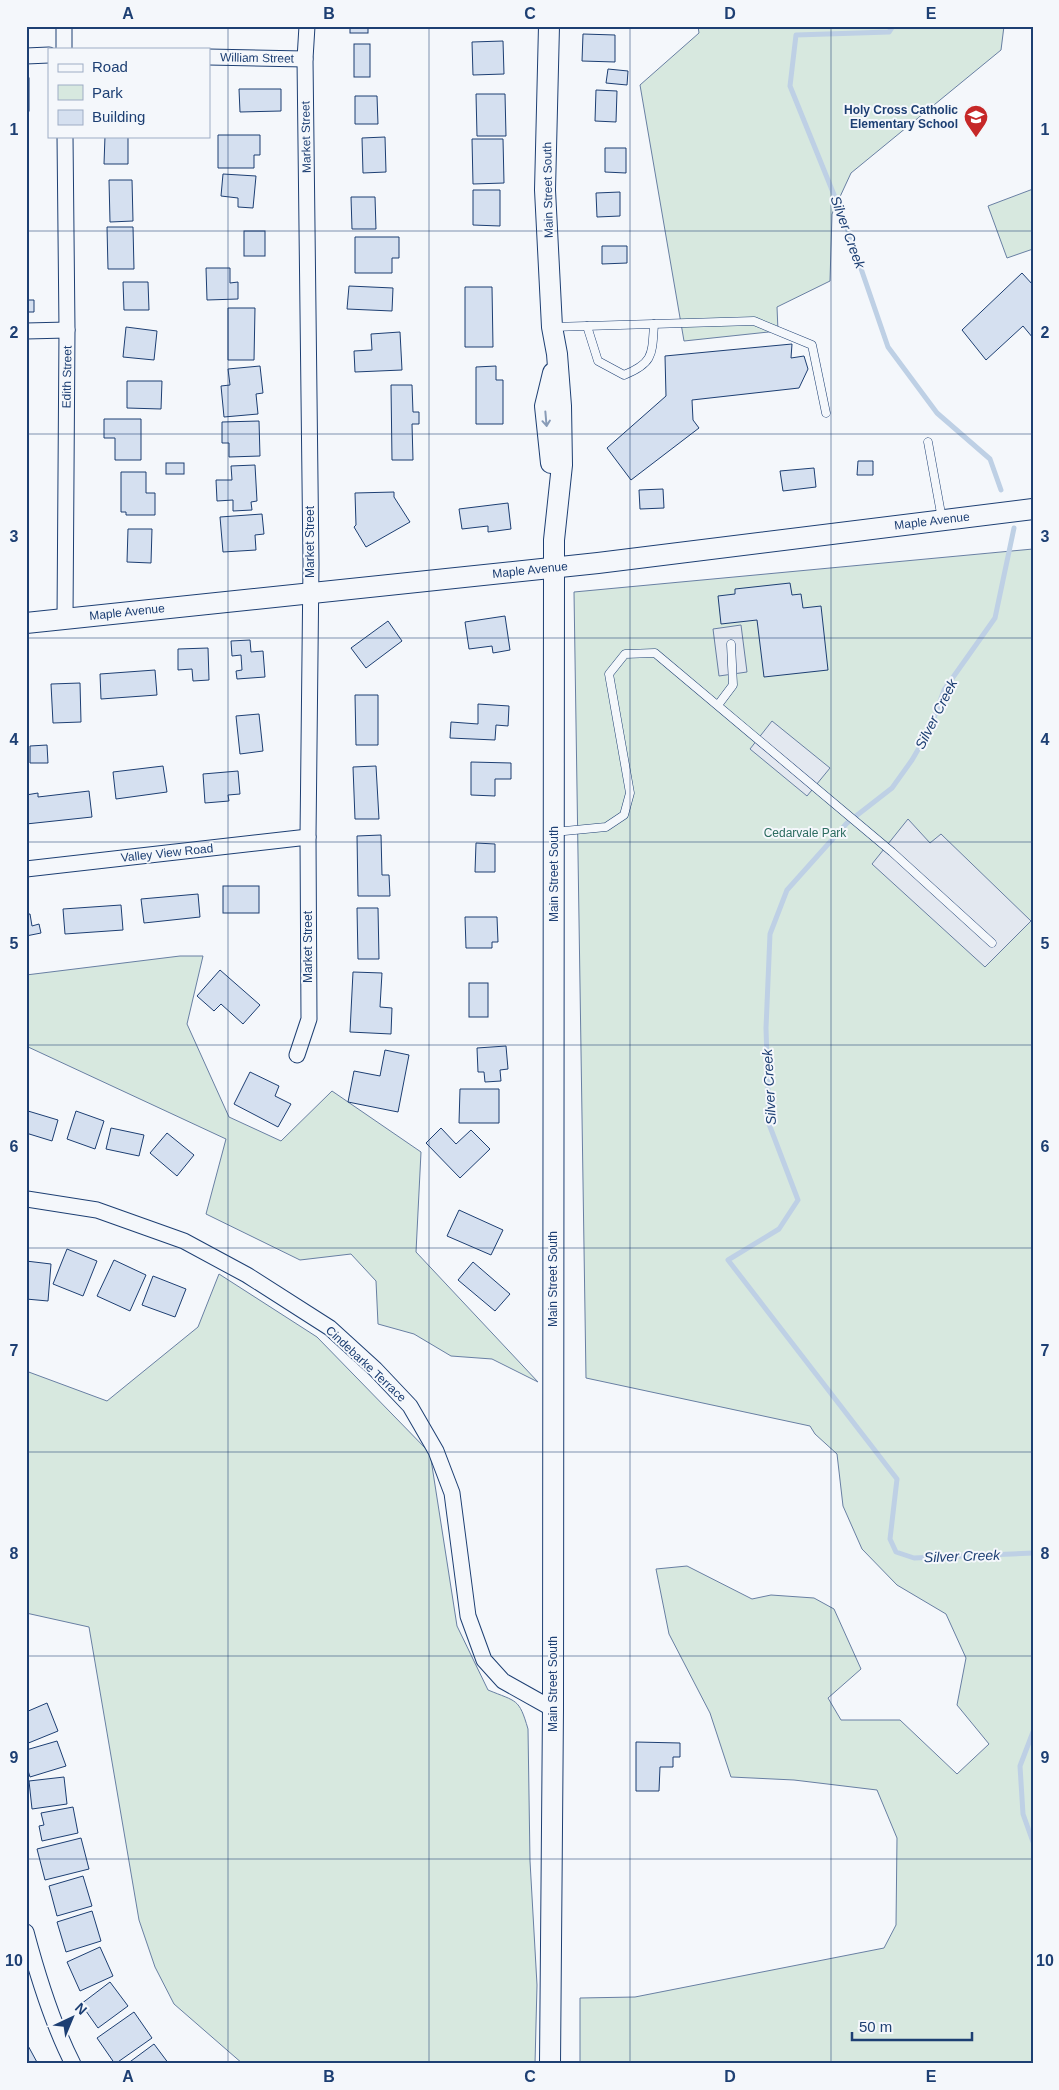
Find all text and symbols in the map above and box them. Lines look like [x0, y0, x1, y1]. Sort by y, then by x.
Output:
text: A [122, 5, 134, 22]
text: B [323, 5, 335, 22]
text: C [524, 5, 536, 22]
text: D [724, 5, 736, 22]
text: E [926, 5, 937, 22]
legend [48, 48, 210, 138]
street label: William Street [220, 50, 295, 66]
text: Road [92, 58, 128, 75]
text: Park [92, 84, 123, 101]
street label: Market Street [298, 100, 314, 173]
place label: Holy Cross Catholic Elementary School [844, 103, 958, 131]
school or university icon: Holy Cross Catholic Elementary School [963, 104, 989, 138]
text: Building [92, 108, 145, 125]
text: 1 [10, 121, 19, 138]
text: 1 [1041, 121, 1050, 138]
street label: Main Street South [540, 142, 556, 238]
water label: Silver Creek [827, 193, 869, 271]
text: 2 [10, 324, 19, 341]
text: 2 [1041, 324, 1050, 341]
street label: Edith Street [59, 345, 75, 408]
one-way arrow [541, 410, 551, 426]
street label: Market Street [303, 505, 317, 578]
street label: Maple Avenue [894, 509, 971, 533]
text: 3 [10, 528, 19, 545]
text: 3 [1041, 528, 1050, 545]
street label: Maple Avenue [492, 559, 569, 581]
street label: Maple Avenue [89, 601, 166, 623]
water label: Silver Creek [912, 676, 961, 752]
text: 4 [10, 731, 19, 748]
text: 4 [1041, 731, 1050, 748]
street label: Main Street South [547, 826, 561, 922]
park label: Cedarvale Park [764, 826, 847, 840]
street label: Valley View Road [120, 841, 214, 865]
street label: Market Street [301, 910, 315, 983]
text: 5 [10, 935, 19, 952]
text: 5 [1041, 935, 1050, 952]
water label: Silver Creek [759, 1048, 779, 1125]
text: 6 [10, 1138, 19, 1155]
text: 6 [1041, 1138, 1050, 1155]
street label: Main Street South [546, 1231, 560, 1327]
street label: Cindebarke Terrace [323, 1323, 409, 1405]
text: 7 [10, 1342, 19, 1359]
text: 7 [1041, 1342, 1050, 1359]
text: 8 [10, 1545, 19, 1562]
text: 8 [1041, 1545, 1050, 1562]
water label: Silver Creek [924, 1547, 1001, 1565]
street label: Main Street South [546, 1636, 560, 1732]
text: 9 [10, 1749, 19, 1766]
text: 9 [1041, 1749, 1050, 1766]
text: 10 [5, 1952, 23, 1969]
text: 10 [1036, 1952, 1054, 1969]
north arrow [48, 1992, 98, 2042]
text: N [72, 1999, 90, 2018]
scale bar [852, 2010, 972, 2042]
text: 50 m [859, 2018, 892, 2035]
text: A [122, 2068, 134, 2085]
text: B [323, 2068, 335, 2085]
text: C [524, 2068, 536, 2085]
text: D [724, 2068, 736, 2085]
text: E [926, 2068, 937, 2085]

